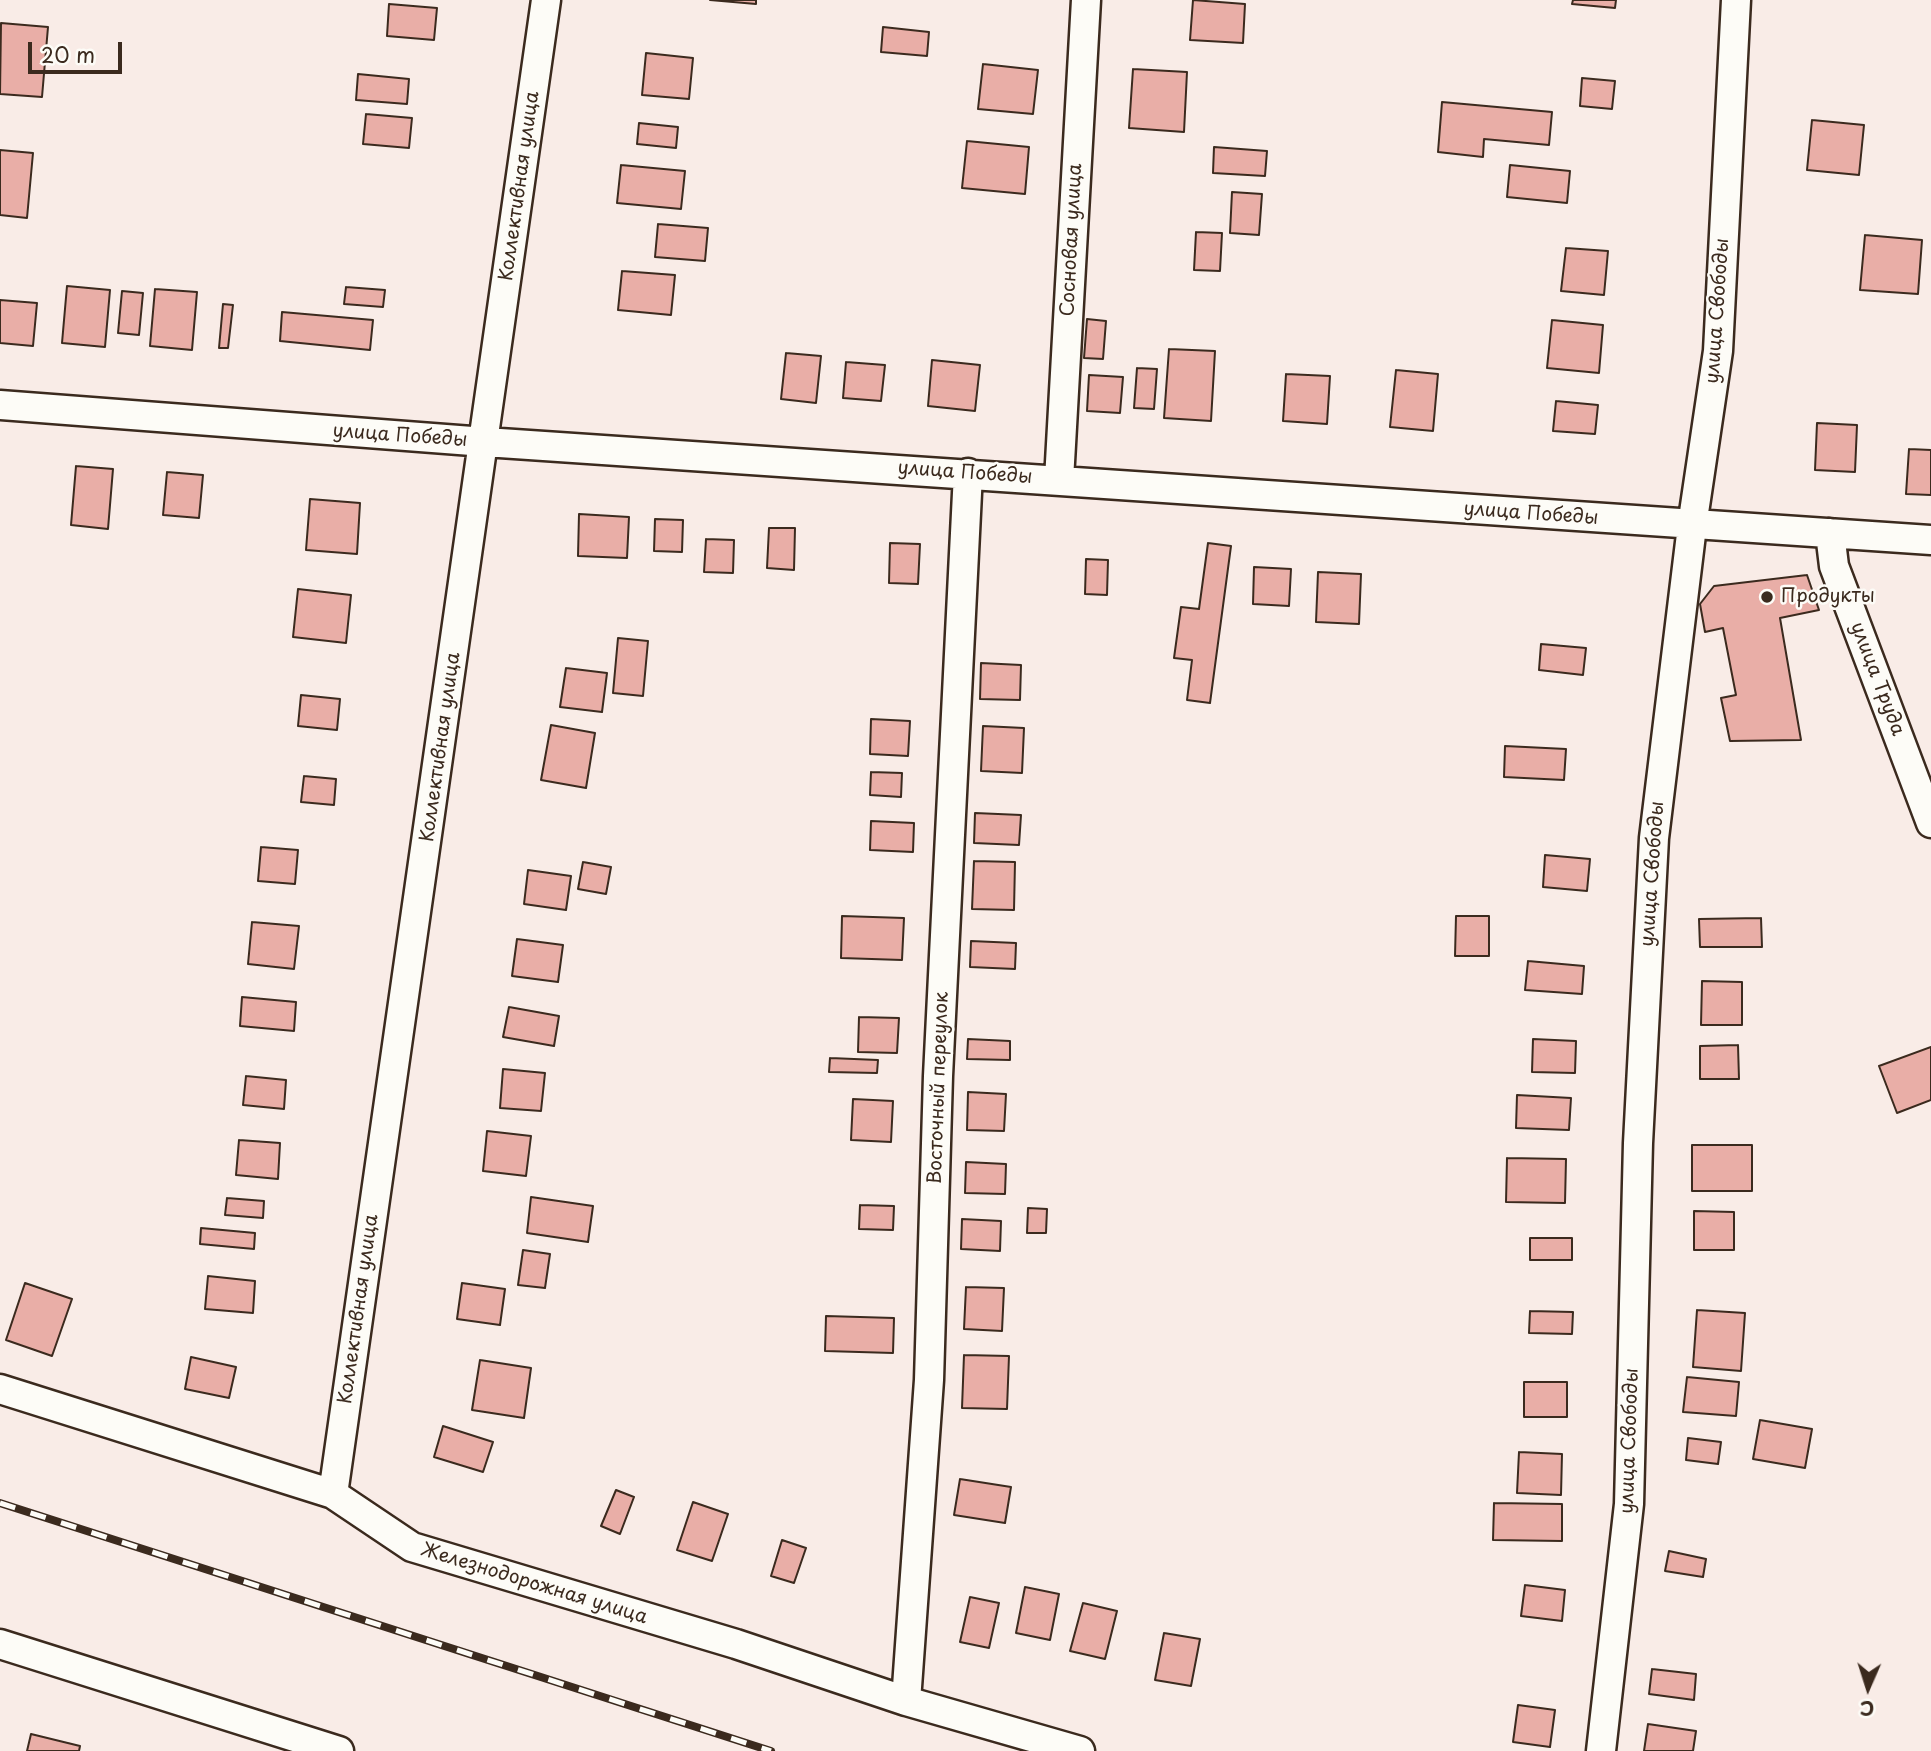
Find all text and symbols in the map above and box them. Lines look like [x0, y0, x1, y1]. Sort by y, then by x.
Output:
scale bar [32, 28, 126, 72]
text: 20 m [41, 38, 95, 70]
street label: Коллективная улица [495, 90, 545, 282]
street label: Сосновая улица [1057, 163, 1087, 317]
street label: улица Свободы [1702, 237, 1734, 385]
street label: улица Победы [332, 420, 468, 452]
street label: улица Победы [897, 457, 1033, 489]
street label: улица Победы [1463, 498, 1599, 530]
place label: Продукты [1781, 586, 1875, 608]
marker: Продукты [1759, 589, 1775, 605]
street label: улица Труда [1845, 619, 1909, 739]
street label: Коллективная улица [416, 651, 466, 843]
street label: улица Свободы [1637, 800, 1669, 948]
street label: Восточный переулок [924, 991, 954, 1185]
street label: Коллективная улица [334, 1213, 384, 1405]
street label: улица Свободы [1616, 1368, 1644, 1514]
street label: Железнодорожная улица [418, 1539, 650, 1629]
north arrow [1833, 1653, 1903, 1723]
text: С [1859, 1695, 1875, 1723]

